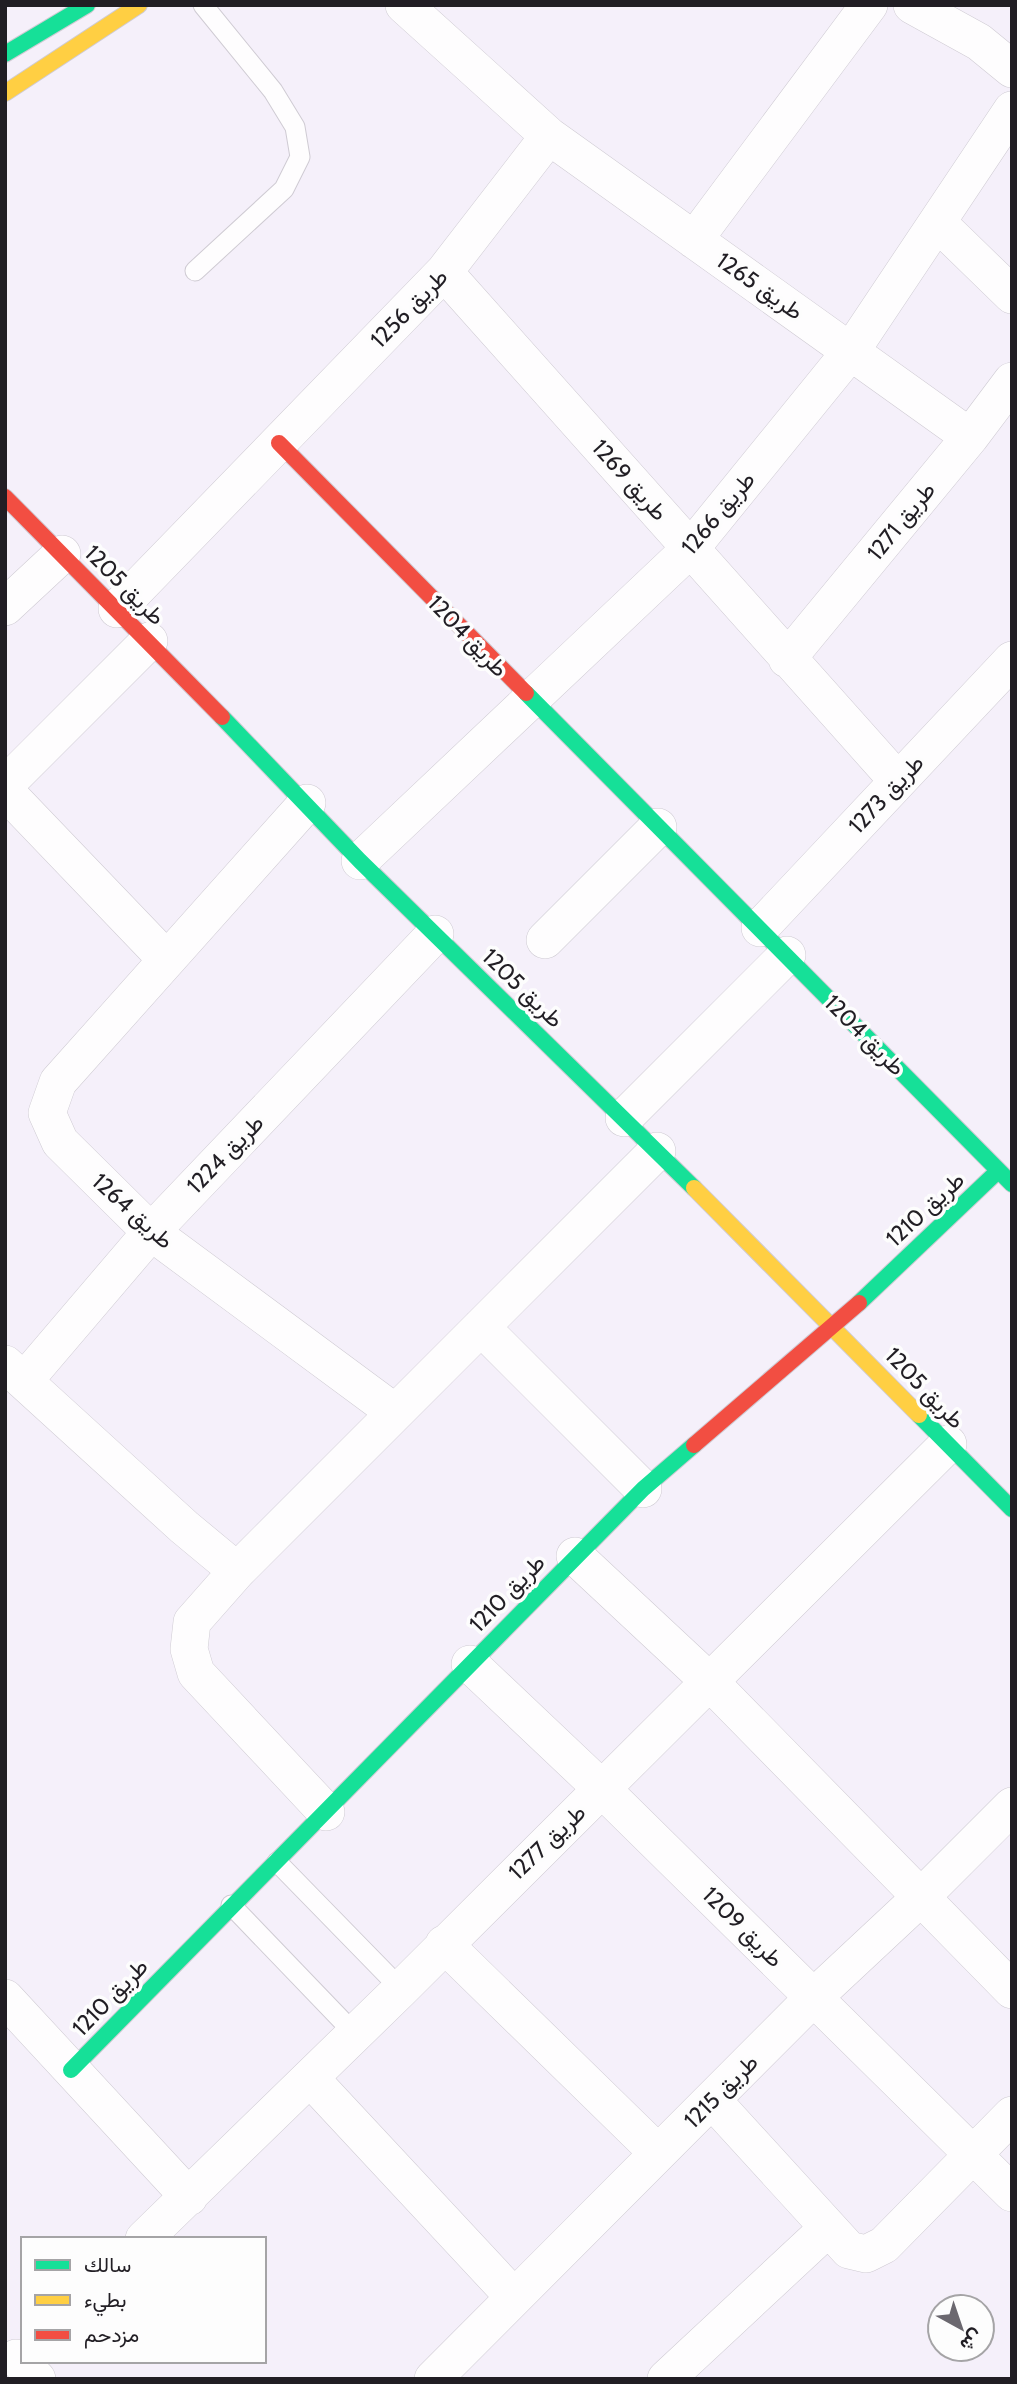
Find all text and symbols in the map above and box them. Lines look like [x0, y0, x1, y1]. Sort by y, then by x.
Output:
street label: طريق 1265 [711, 246, 809, 327]
street label: طريق 1256 [365, 263, 454, 354]
street label: طريق 1269 [586, 434, 674, 527]
street label: طريق 1266 [675, 466, 762, 561]
street label: طريق 1271 [861, 476, 942, 566]
street label: طريق 1205 [78, 539, 171, 632]
street label: طريق 1204 [421, 589, 514, 683]
street label: طريق 1273 [843, 749, 930, 840]
street label: طريق 1205 [476, 943, 569, 1034]
street label: طريق 1204 [818, 989, 911, 1082]
street label: طريق 1224 [181, 1109, 270, 1200]
street label: طريق 1210 [880, 1166, 971, 1253]
street label: طريق 1264 [86, 1167, 179, 1256]
street label: طريق 1205 [879, 1342, 970, 1435]
street label: طريق 1210 [463, 1548, 552, 1638]
street label: طريق 1277 [503, 1798, 592, 1886]
street label: طريق 1209 [696, 1881, 789, 1974]
street label: طريق 1210 [66, 1952, 155, 2042]
street label: طريق 1215 [678, 2048, 765, 2135]
legend [21, 2237, 266, 2363]
text: سالك [84, 2252, 131, 2277]
text: بطيء [84, 2287, 127, 2317]
north arrow [926, 2293, 996, 2363]
text: مزدحم [84, 2322, 139, 2349]
text: ش [955, 2324, 988, 2357]

